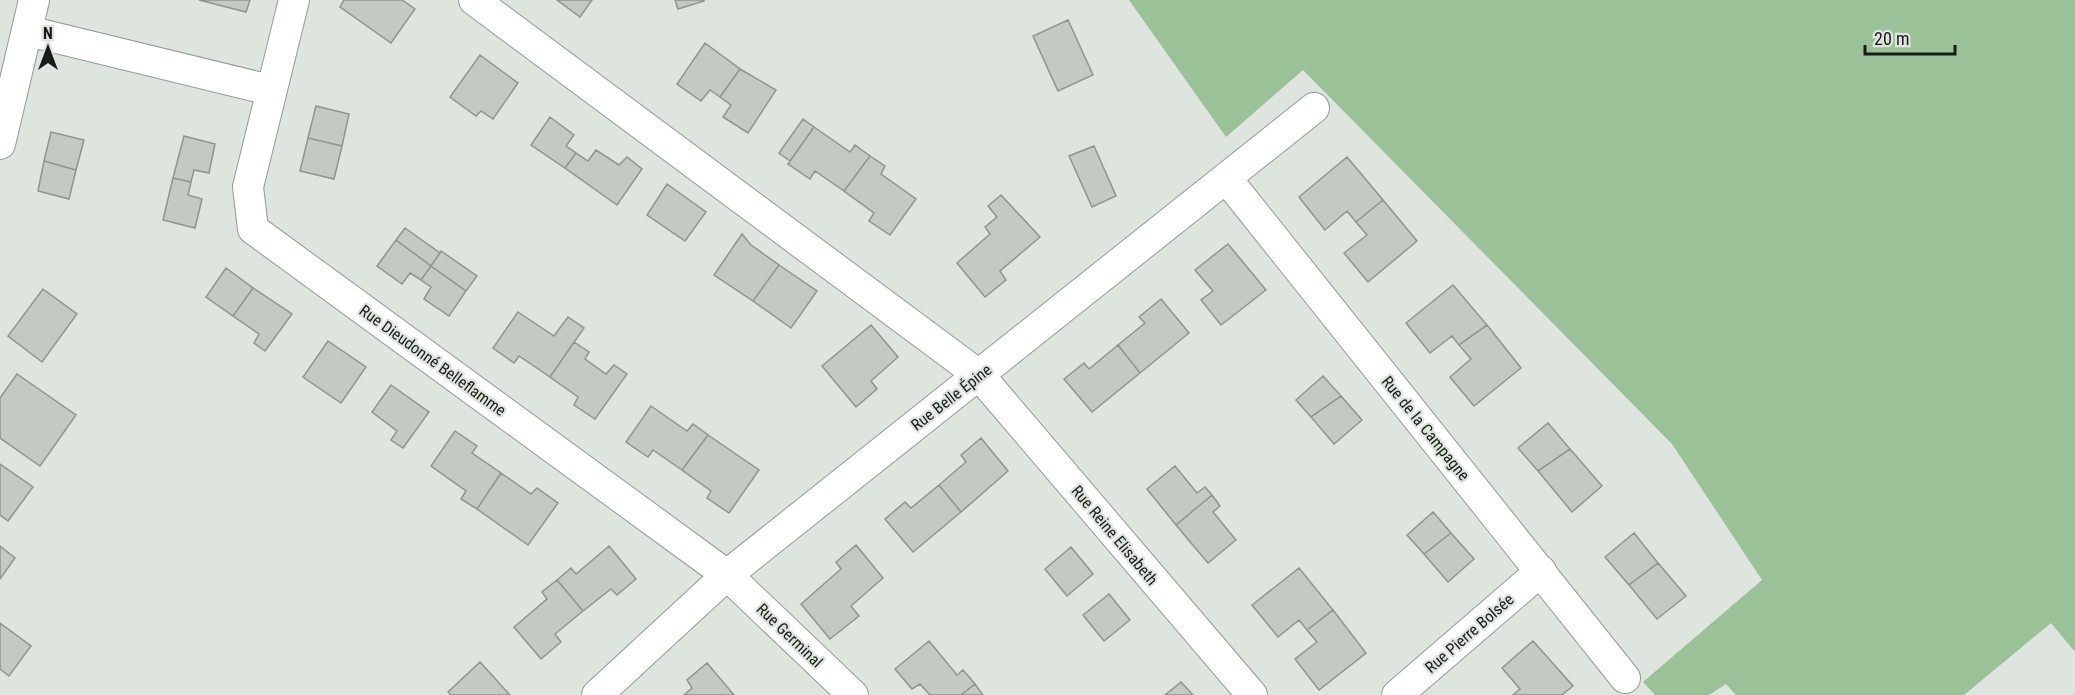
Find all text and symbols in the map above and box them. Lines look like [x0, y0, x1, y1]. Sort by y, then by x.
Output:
north arrow [18, 18, 78, 78]
scale bar [1865, 18, 1955, 56]
text: N [43, 24, 53, 43]
text: 20 m [1874, 28, 1909, 49]
street label: Rue Dieudonné Belleflamme [356, 301, 510, 420]
street label: Rue Belle Épine [907, 360, 995, 435]
street label: Rue de la Campagne [1378, 372, 1474, 484]
street label: Rue Reine Elisabeth [1067, 482, 1162, 589]
street label: Rue Pierre Bolsée [1421, 590, 1517, 677]
street label: Rue Germinal [753, 599, 826, 671]

